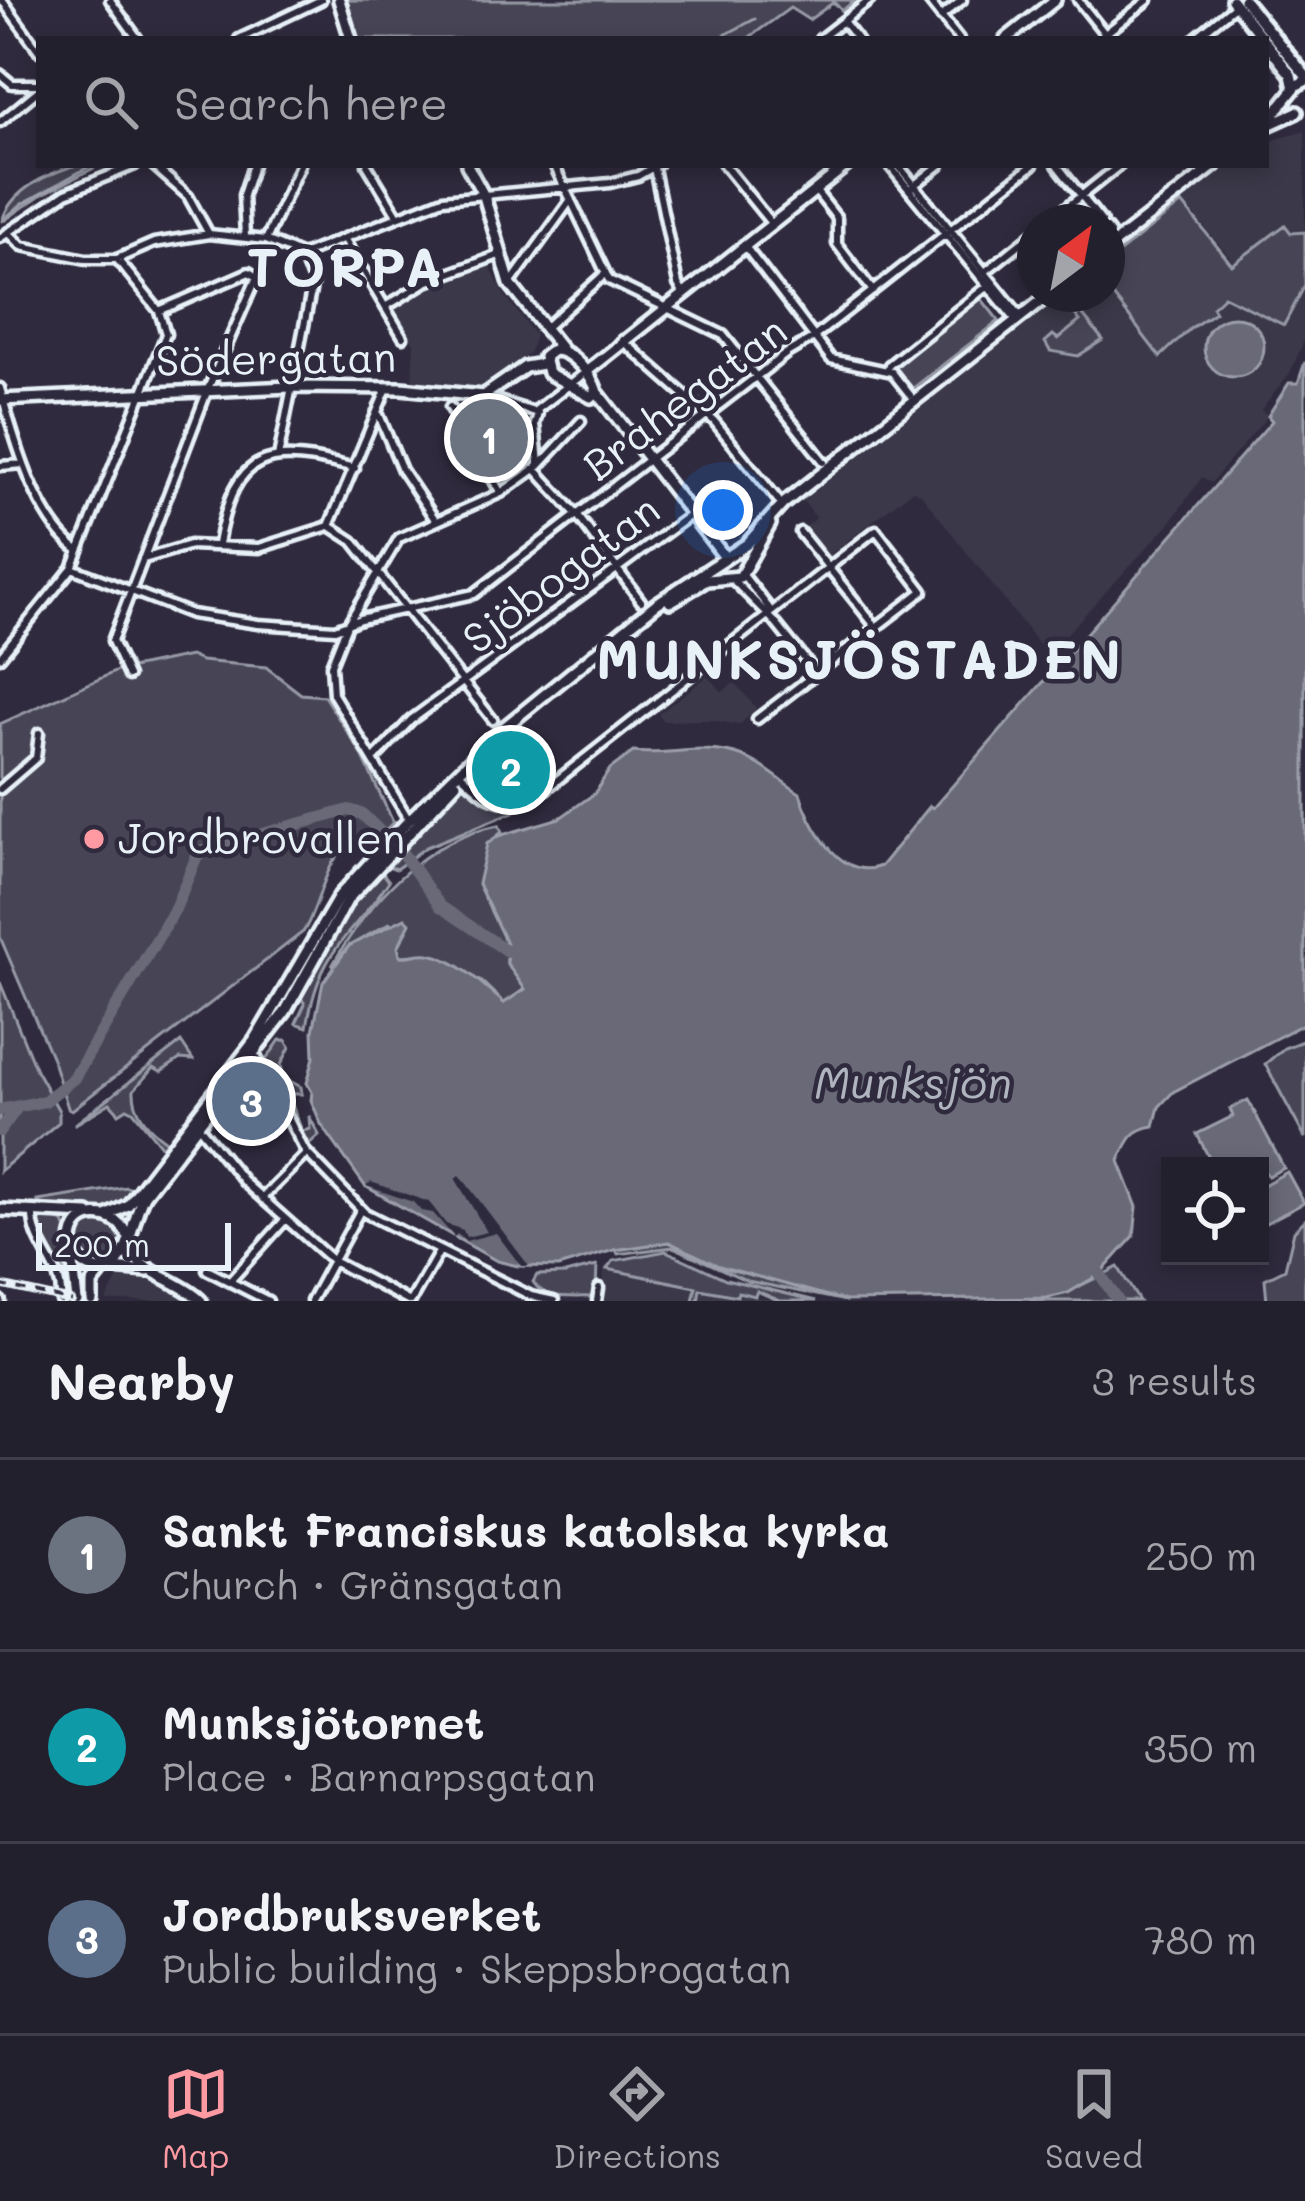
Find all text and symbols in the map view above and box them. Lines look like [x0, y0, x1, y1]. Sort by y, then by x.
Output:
search box [36, 36, 1269, 168]
icon: search [78, 69, 144, 135]
text: Search here [174, 73, 448, 131]
north arrow [1017, 204, 1125, 312]
district label: TORPA [247, 230, 445, 301]
street label: Brahegatan [571, 302, 797, 491]
street label: Södergatan [155, 328, 397, 387]
pin: 1 [450, 393, 528, 483]
your location [693, 480, 753, 540]
street label: Sjöbogatan [451, 481, 670, 665]
district label: MUNKSJÖSTADEN [596, 622, 1124, 693]
pin: 2 [472, 725, 550, 815]
place label: Jordbrovallen [118, 810, 405, 865]
marker: Jordbrovallen [81, 826, 107, 852]
water label: Munksjön [814, 1052, 1012, 1110]
pin: 3 [212, 1056, 290, 1146]
map controls [1161, 1157, 1269, 1265]
button: locate [1161, 1157, 1269, 1265]
scale bar [36, 1217, 231, 1270]
text: 200 m [54, 1222, 150, 1265]
text: Nearby [48, 1346, 235, 1413]
text: 3 results [1092, 1354, 1257, 1405]
text: Sankt Franciskus katolska kyrka [162, 1500, 890, 1558]
text: 1 [78, 1529, 96, 1580]
text: 250 m [1145, 1529, 1257, 1580]
text: Church · Gränsgatan [162, 1558, 563, 1609]
text: Munksjötornet [162, 1692, 485, 1750]
text: 2 [76, 1721, 98, 1772]
text: 350 m [1144, 1721, 1257, 1772]
text: Place · Barnarpsgatan [162, 1750, 596, 1801]
text: Jordbruksverket [162, 1884, 541, 1942]
text: 3 [75, 1913, 99, 1964]
text: 780 m [1144, 1913, 1257, 1964]
text: Public building · Skeppsbrogatan [162, 1942, 791, 1993]
tab: Map [162, 2061, 229, 2176]
tab: Directions [553, 2061, 721, 2176]
tab: Saved [1045, 2061, 1143, 2176]

